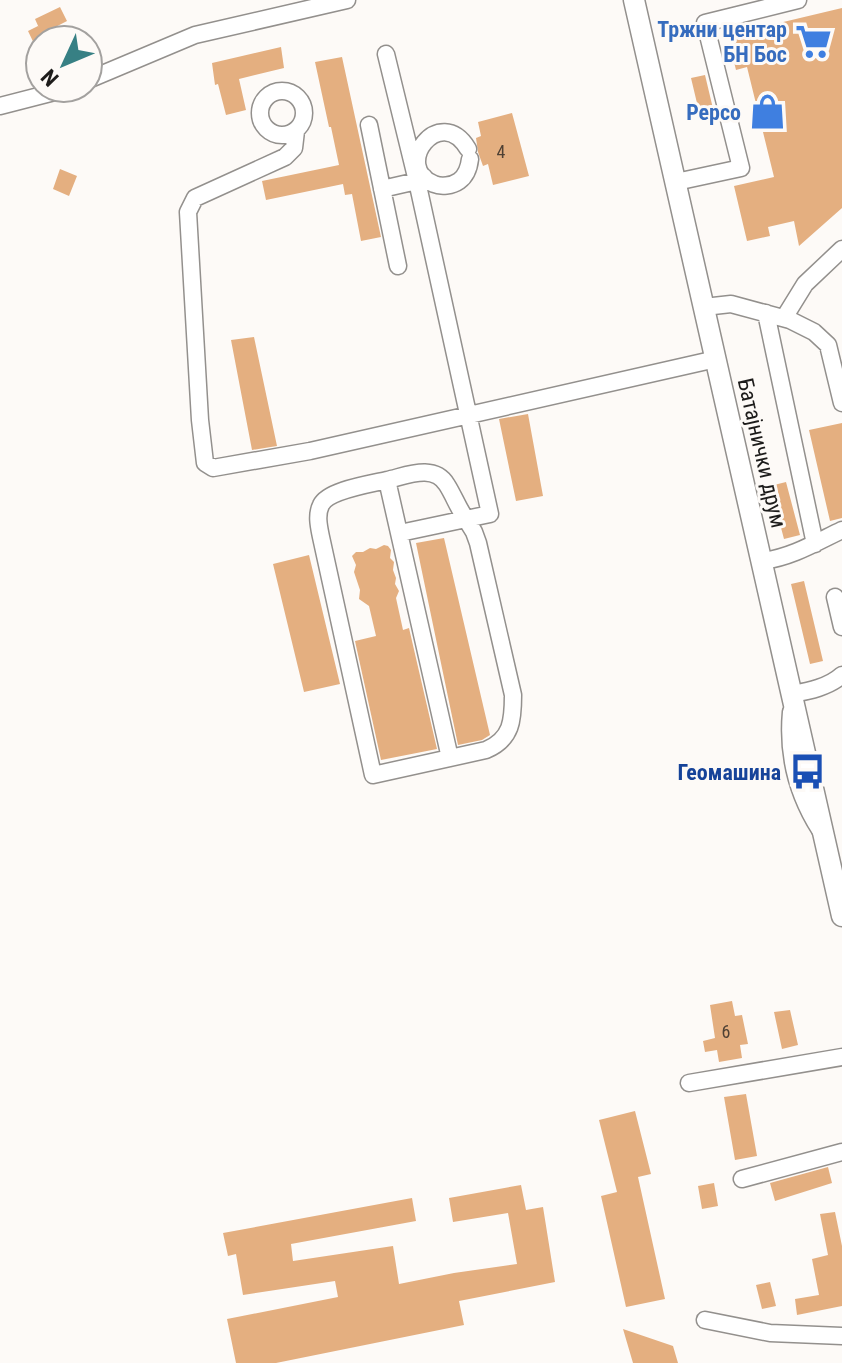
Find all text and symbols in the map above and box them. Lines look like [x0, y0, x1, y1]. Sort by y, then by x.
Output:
place label: Тржни центар БН Бос [657, 17, 787, 67]
supermarket icon: Тржни центар БН Бос [794, 23, 832, 61]
north arrow [24, 24, 104, 104]
text: N [36, 64, 64, 91]
shop icon: Pepco [748, 93, 786, 131]
place label: Pepco [686, 100, 741, 125]
house number: 4 [497, 141, 506, 162]
street label: Батајнички друм [733, 376, 791, 530]
bus stop icon: Геомашина [788, 753, 826, 791]
place label: Геомашина [677, 760, 781, 785]
house number: 6 [722, 1021, 730, 1042]

